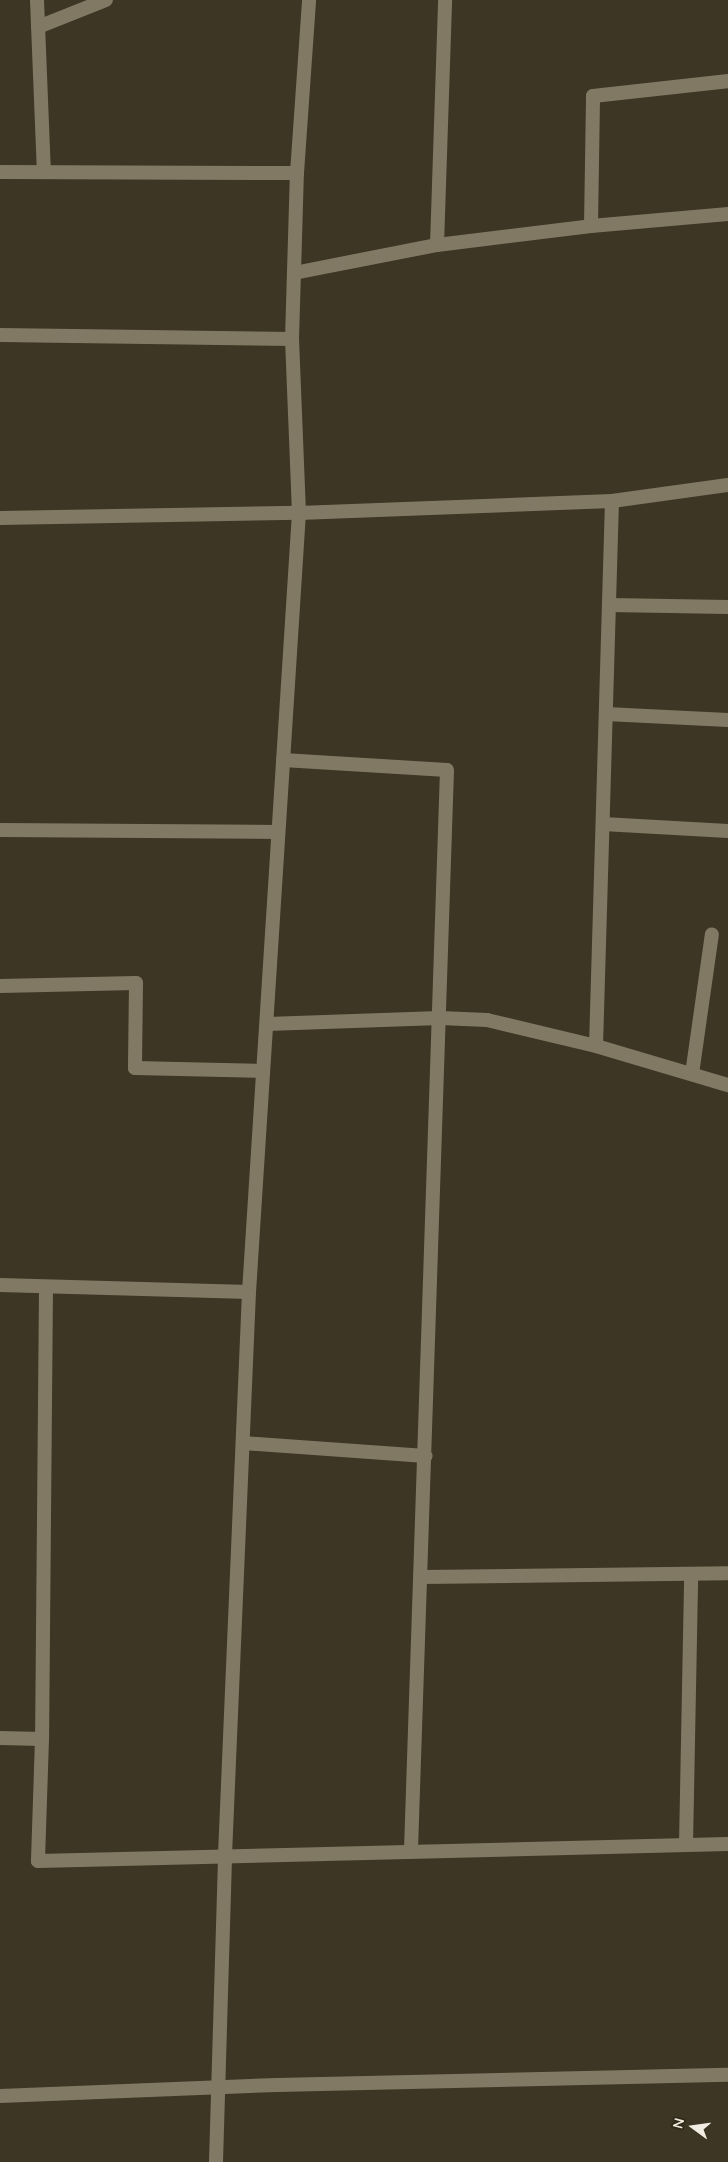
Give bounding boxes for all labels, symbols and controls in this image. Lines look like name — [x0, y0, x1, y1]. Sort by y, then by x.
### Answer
north arrow — [668, 2102, 718, 2152]
text: N — [668, 2116, 688, 2131]

